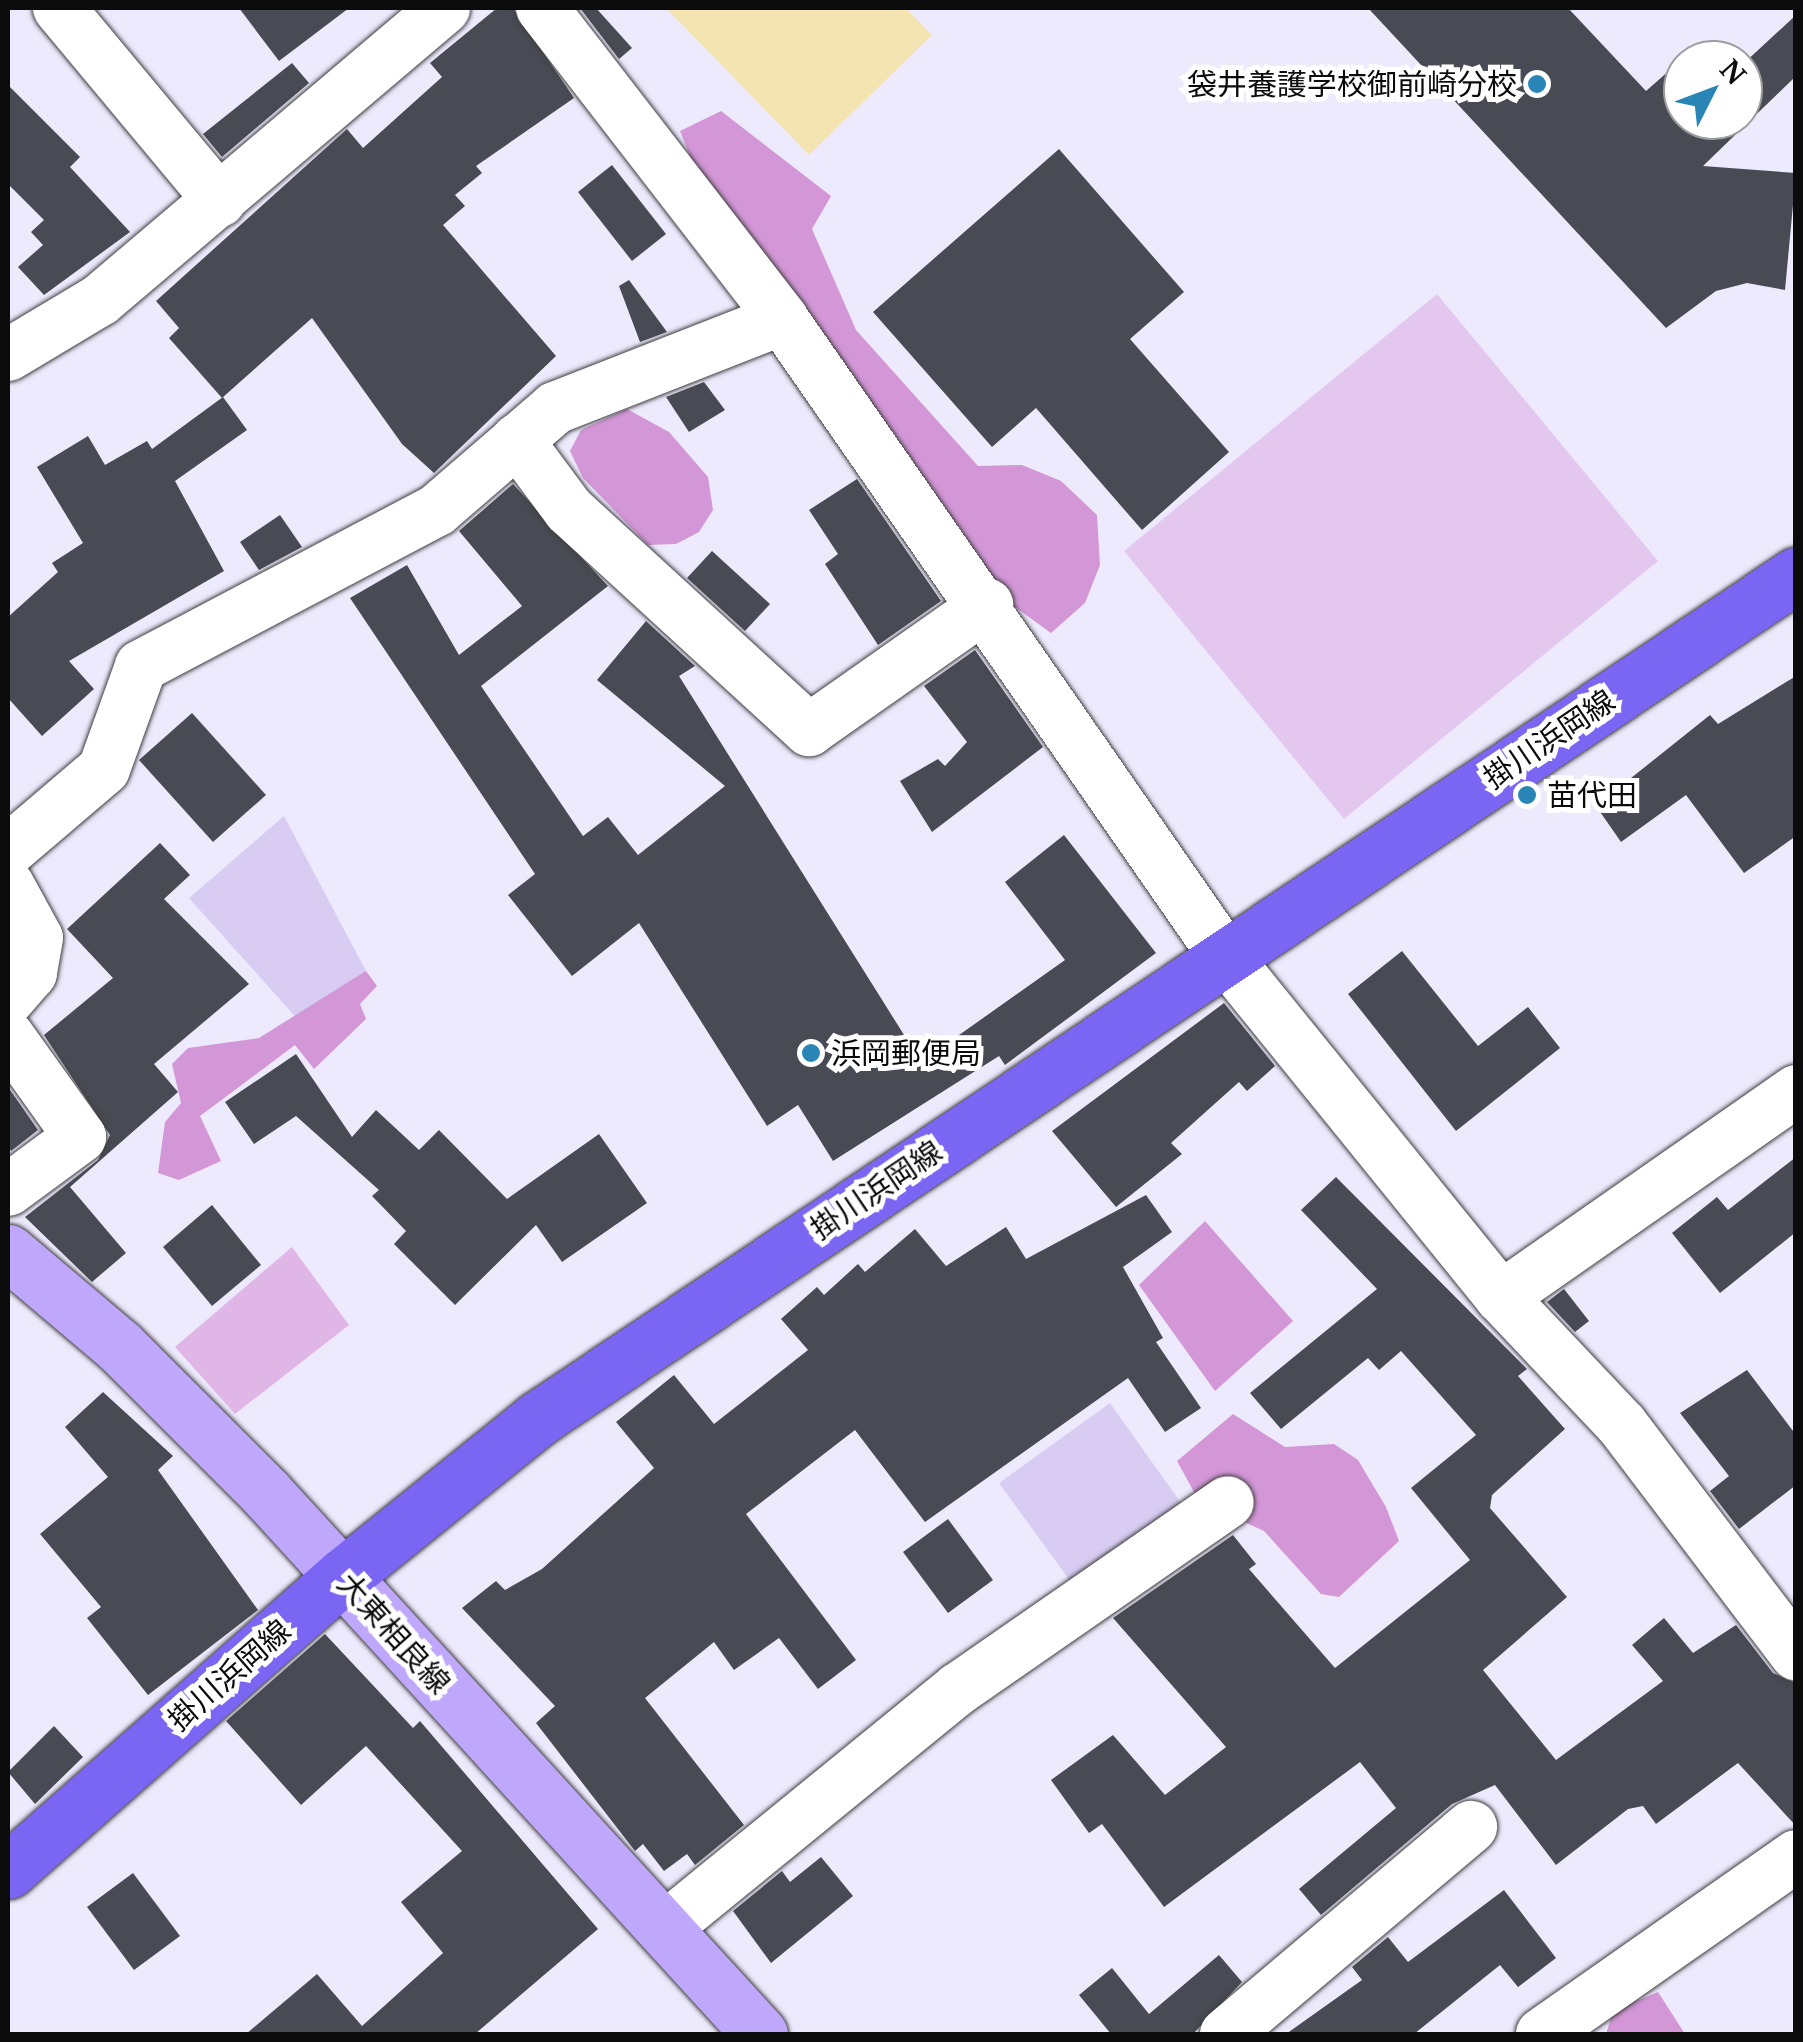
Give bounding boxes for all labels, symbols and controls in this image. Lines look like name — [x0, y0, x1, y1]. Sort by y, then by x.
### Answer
north arrow — [1663, 40, 1763, 140]
text: N — [1712, 50, 1755, 92]
place label: 袋井養護学校御前崎分校 — [1187, 66, 1517, 102]
marker: 袋井養護学校御前崎分校 — [1526, 73, 1548, 95]
street label: 掛川浜岡線 — [1477, 682, 1621, 796]
place label: 苗代田 — [1547, 777, 1637, 813]
marker: 苗代田 — [1516, 784, 1538, 806]
place label: 浜岡郵便局 — [831, 1035, 981, 1071]
marker: 浜岡郵便局 — [800, 1042, 822, 1064]
street label: 掛川浜岡線 — [804, 1133, 948, 1247]
street label: 大東相良線 — [330, 1565, 458, 1701]
street label: 掛川浜岡線 — [161, 1612, 297, 1738]

